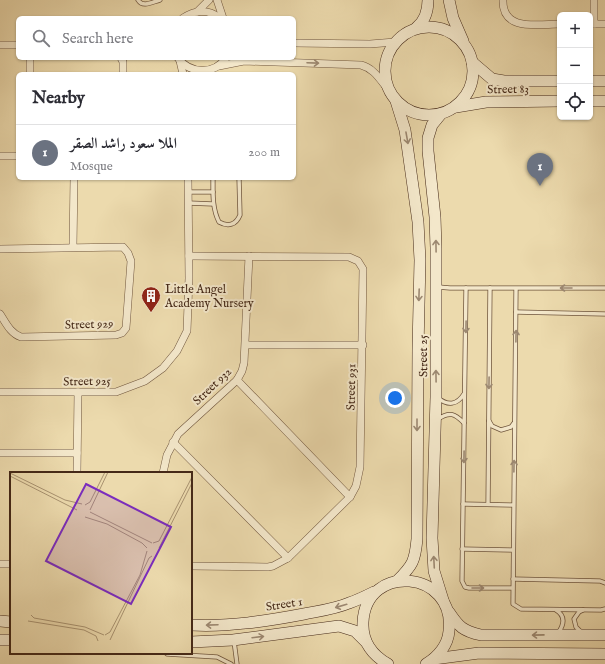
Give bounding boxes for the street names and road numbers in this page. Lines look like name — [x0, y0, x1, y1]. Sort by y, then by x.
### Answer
street label: Street 83 — [487, 82, 529, 97]
street label: Street 929 — [64, 316, 114, 333]
street label: Street 25 — [416, 334, 431, 377]
street label: Street 932 — [190, 364, 235, 408]
street label: Street 931 — [344, 364, 359, 410]
street label: Street 925 — [63, 374, 112, 389]
street label: Street 1 — [265, 594, 303, 615]

